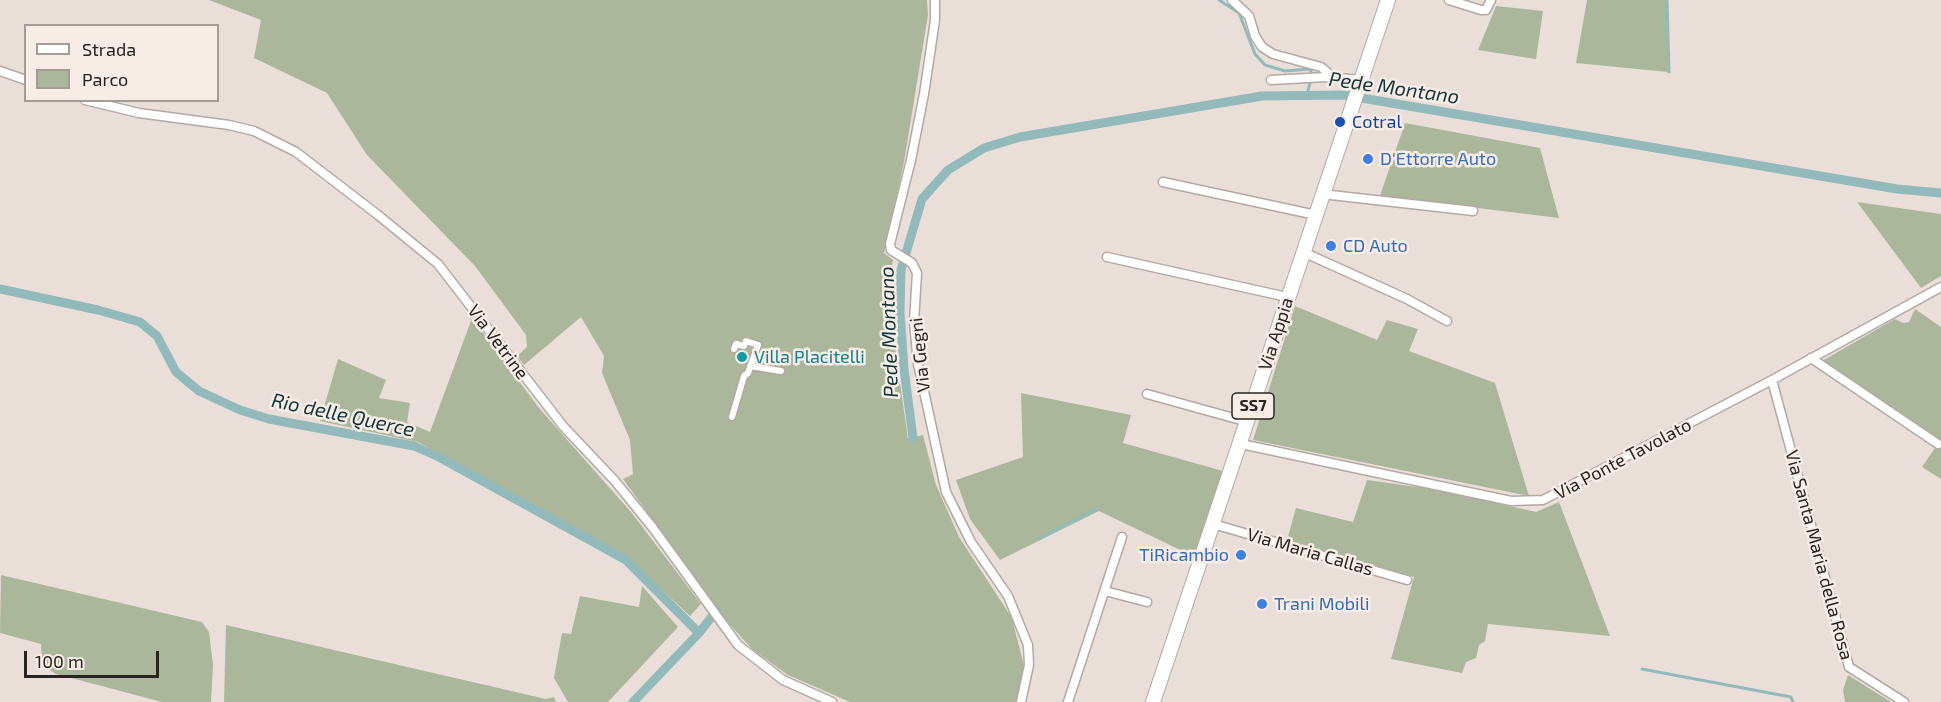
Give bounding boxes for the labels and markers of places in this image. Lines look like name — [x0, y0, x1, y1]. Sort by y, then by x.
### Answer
place label: Cotral — [1352, 111, 1402, 133]
marker: Cotral — [1333, 115, 1347, 129]
place label: D'Ettorre Auto — [1380, 148, 1496, 170]
marker: D'Ettorre Auto — [1361, 152, 1375, 166]
place label: CD Auto — [1343, 235, 1408, 257]
marker: CD Auto — [1324, 239, 1338, 253]
place label: Villa Placitelli — [754, 346, 865, 368]
marker: Villa Placitelli — [735, 350, 749, 364]
place label: TiRicambio — [1139, 544, 1229, 566]
marker: TiRicambio — [1234, 548, 1248, 562]
place label: Trani Mobili — [1274, 593, 1369, 615]
marker: Trani Mobili — [1255, 597, 1269, 611]

